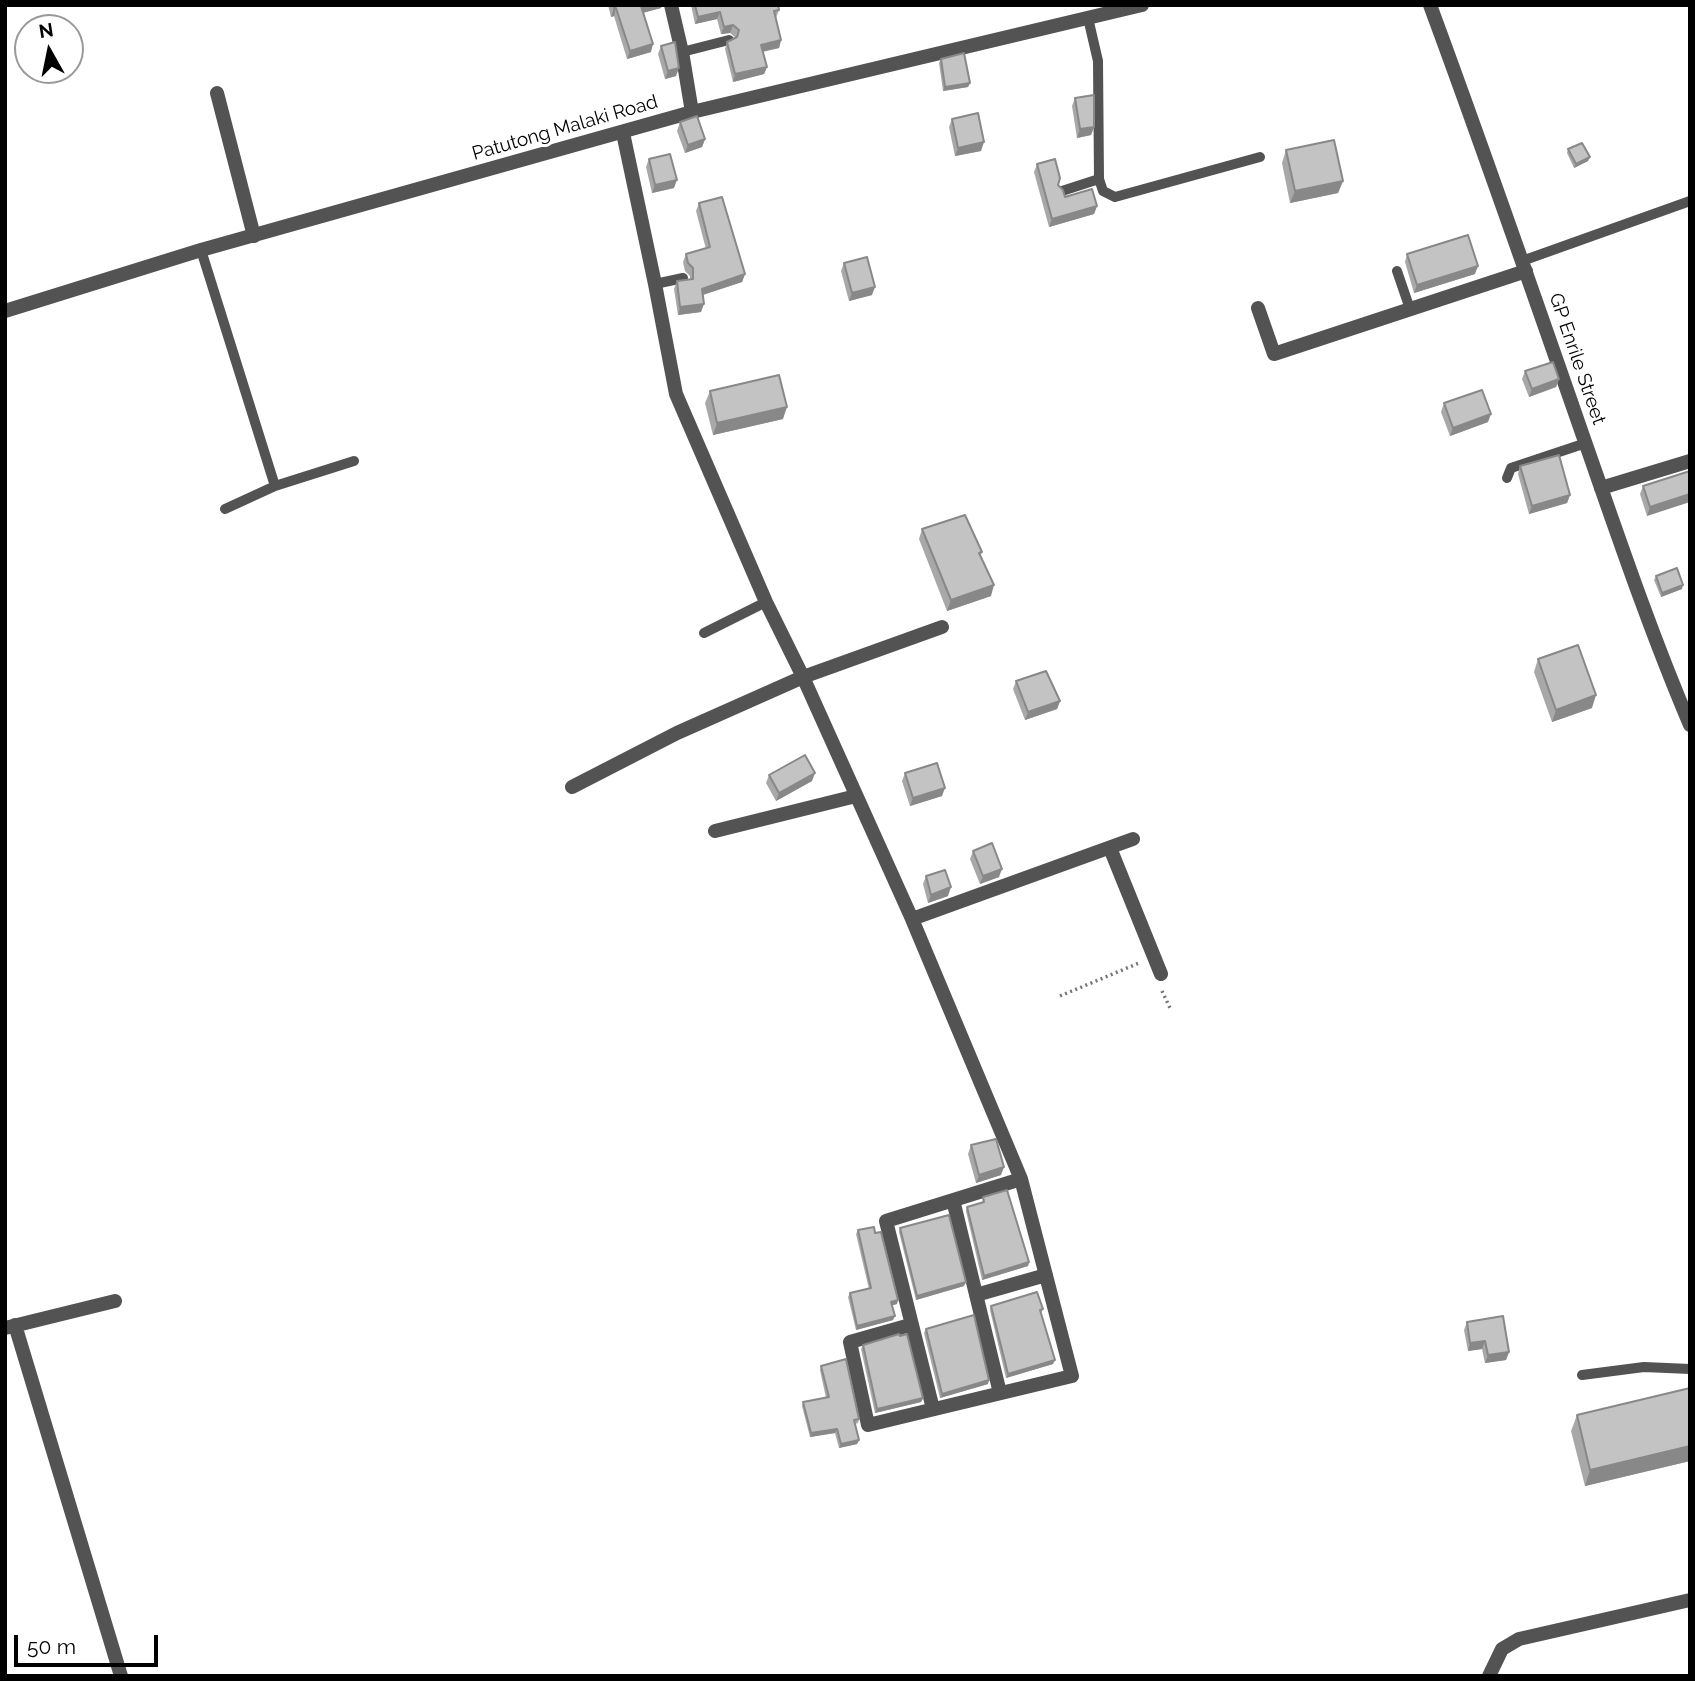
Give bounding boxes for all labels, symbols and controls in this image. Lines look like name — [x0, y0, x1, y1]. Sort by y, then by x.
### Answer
north arrow — [14, 14, 84, 84]
text: N — [37, 18, 55, 42]
street label: Patutong Malaki Road — [470, 91, 660, 165]
street label: GP Enrile Street — [1544, 290, 1610, 428]
scale bar — [18, 1622, 161, 1666]
text: 50 m — [27, 1634, 76, 1659]

